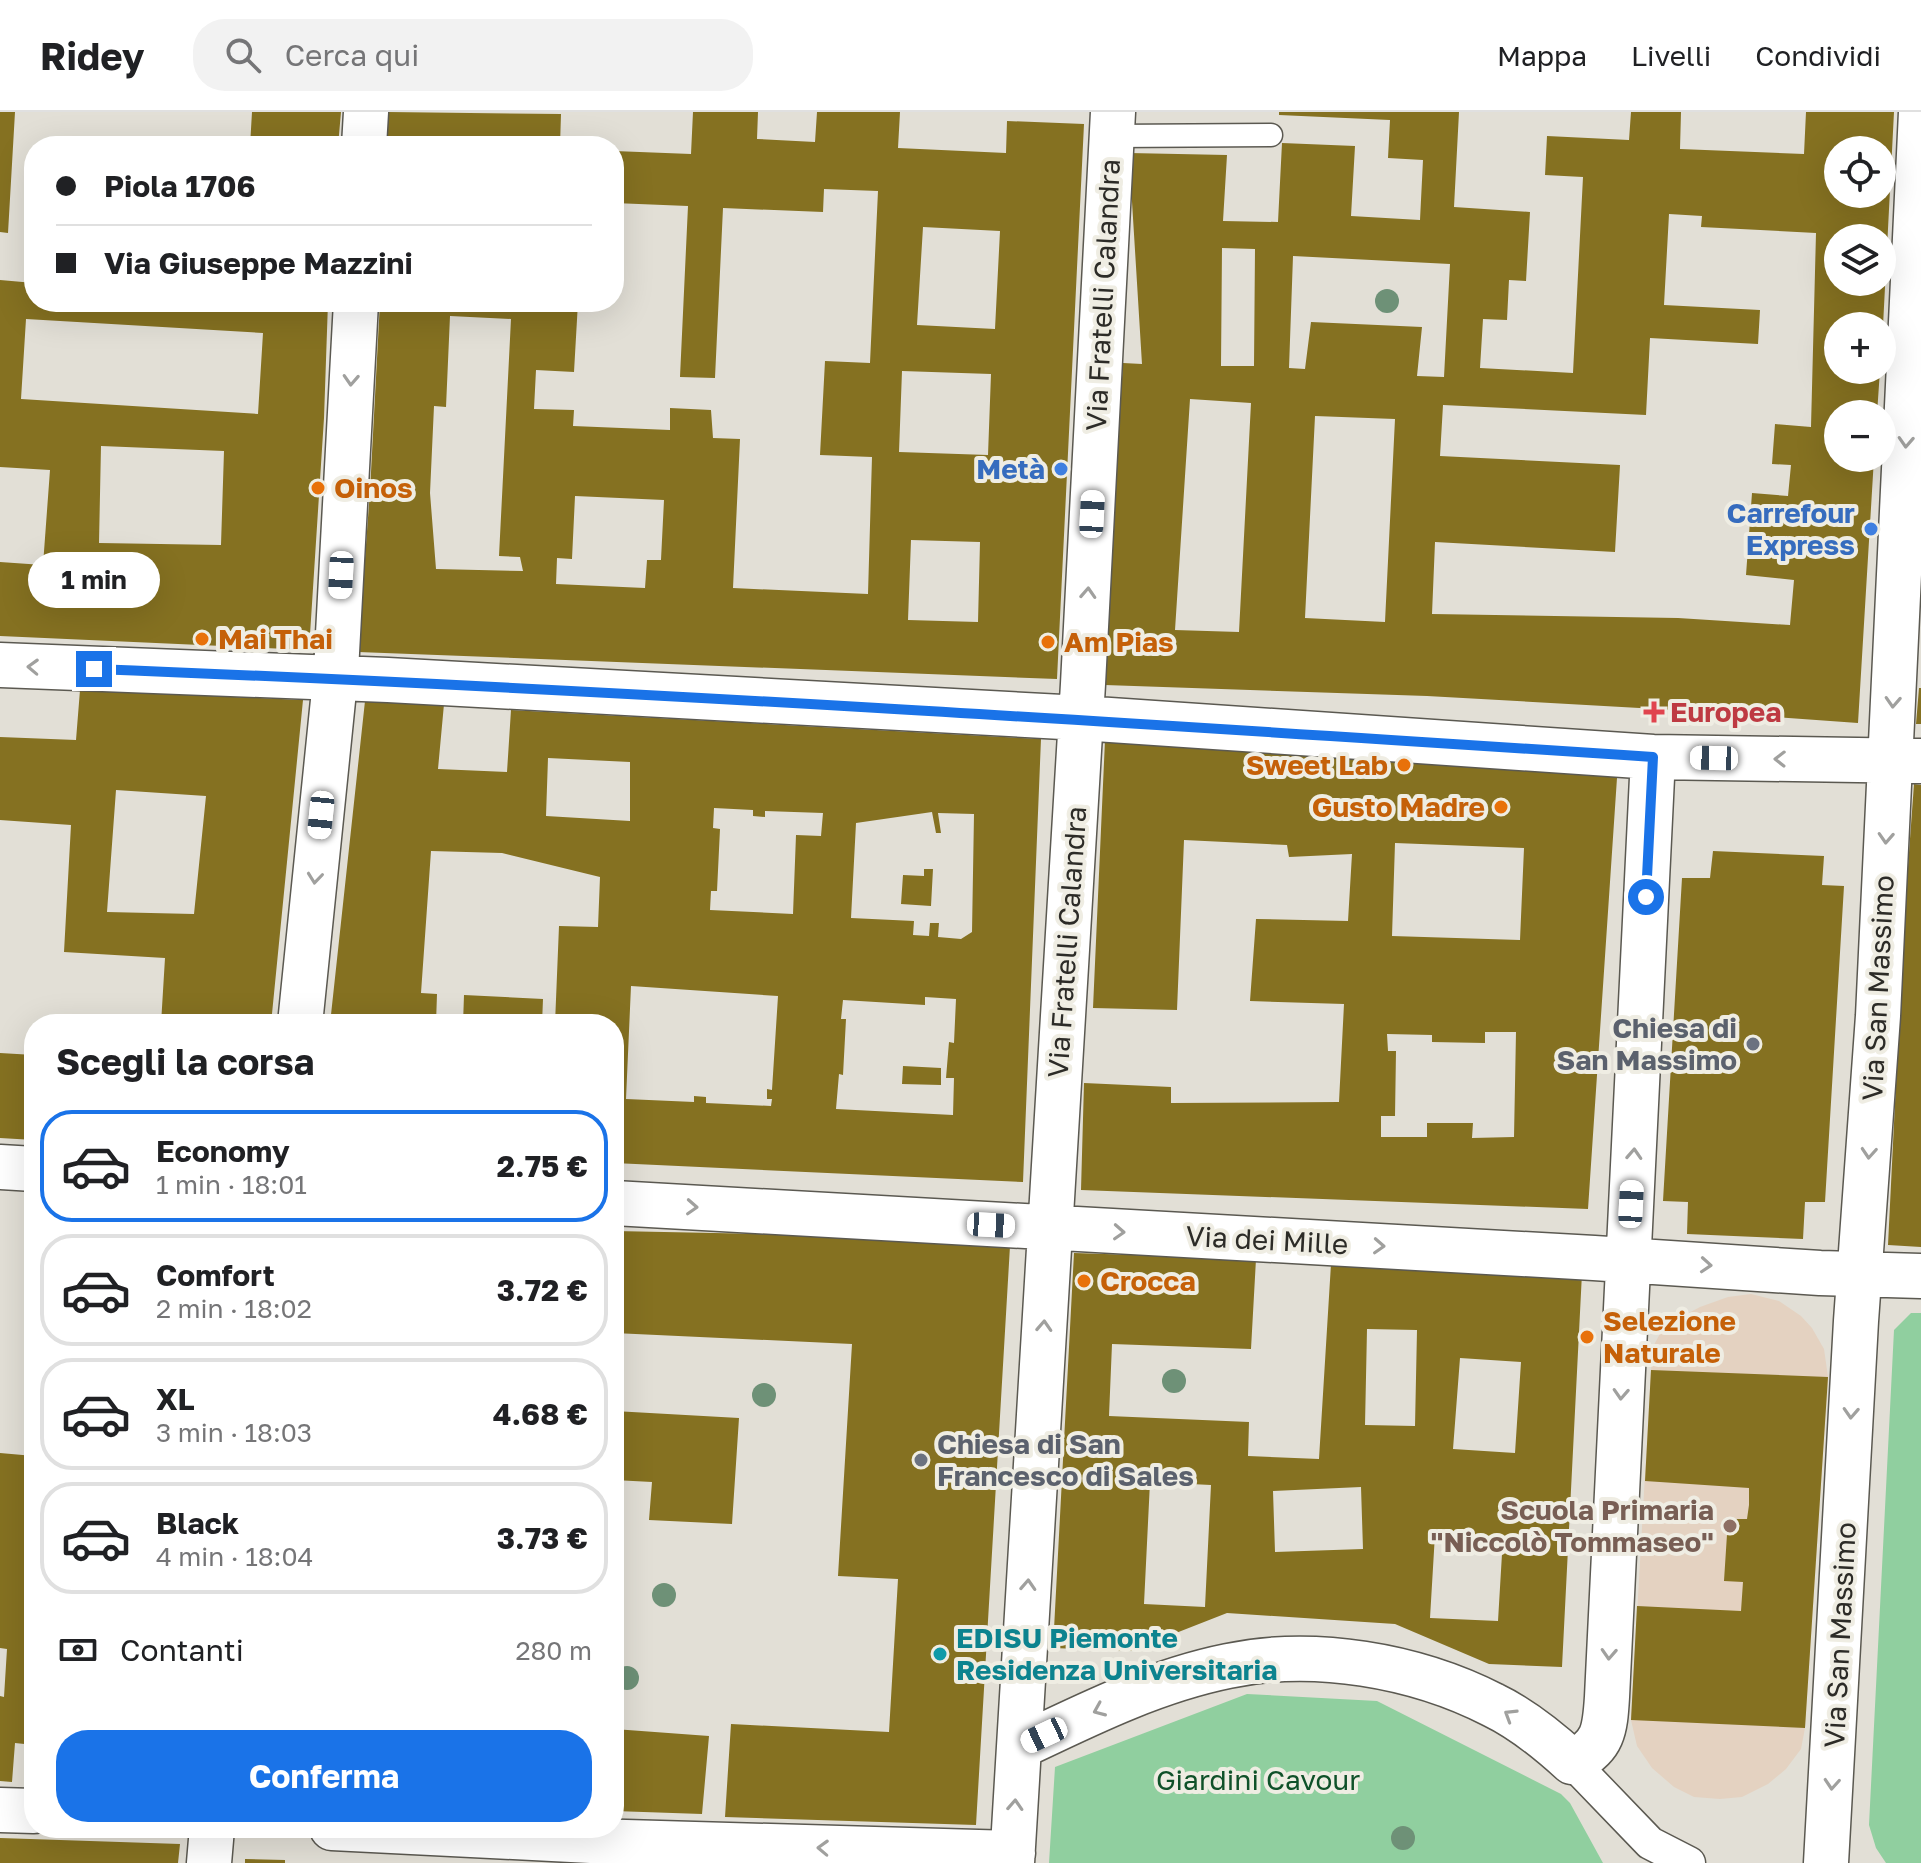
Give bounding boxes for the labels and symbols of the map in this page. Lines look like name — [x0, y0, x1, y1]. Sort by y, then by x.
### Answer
street label: Via Fratelli Calandra — [1079, 158, 1126, 432]
one-way arrow — [343, 374, 360, 387]
one-way arrow — [1897, 436, 1914, 449]
place label: Metà — [976, 452, 1045, 485]
marker: Metà — [1052, 460, 1070, 478]
place label: Oinos — [334, 471, 413, 504]
marker: Oinos — [309, 479, 327, 497]
car — [1079, 489, 1105, 539]
place label: Carrefour Express — [1727, 496, 1855, 561]
marker: Carrefour Express — [1862, 520, 1880, 538]
car — [328, 550, 354, 600]
callout: 1 min — [28, 553, 160, 609]
one-way arrow — [1079, 586, 1096, 599]
place label: Mai Thai — [218, 622, 333, 655]
place label: Am Pias — [1064, 625, 1174, 658]
marker: Mai Thai — [193, 630, 211, 648]
marker: Am Pias — [1039, 633, 1057, 651]
route end — [76, 651, 112, 687]
one-way arrow — [26, 658, 39, 675]
place label: Europea — [1670, 695, 1781, 728]
one-way arrow — [1885, 696, 1902, 709]
marker: Europea — [1645, 703, 1663, 721]
car — [1690, 746, 1738, 770]
place label: Sweet Lab — [1246, 748, 1388, 781]
one-way arrow — [1773, 751, 1786, 768]
marker: Sweet Lab — [1395, 756, 1413, 774]
car — [307, 790, 335, 840]
place label: Gusto Madre — [1312, 790, 1485, 823]
marker: Gusto Madre — [1492, 798, 1510, 816]
street label: Via Fratelli Calandra — [1041, 805, 1092, 1079]
one-way arrow — [1878, 832, 1895, 845]
one-way arrow — [306, 872, 323, 885]
street label: Via San Massimo — [1855, 874, 1900, 1102]
route start — [1628, 879, 1664, 915]
place label: Chiesa di San Massimo — [1557, 1011, 1737, 1076]
marker: Chiesa di San Massimo — [1744, 1035, 1762, 1053]
one-way arrow — [1625, 1147, 1642, 1160]
one-way arrow — [1861, 1147, 1878, 1160]
car — [1618, 1179, 1644, 1229]
one-way arrow — [686, 1199, 699, 1216]
car — [966, 1212, 1016, 1238]
street label: Via dei Mille — [1185, 1219, 1349, 1260]
one-way arrow — [1113, 1224, 1126, 1241]
one-way arrow — [1373, 1238, 1386, 1255]
one-way arrow — [1700, 1256, 1713, 1273]
place label: Crocca — [1100, 1264, 1196, 1297]
marker: Crocca — [1075, 1272, 1093, 1290]
place label: Selezione Naturale — [1603, 1304, 1736, 1369]
one-way arrow — [1035, 1319, 1052, 1332]
marker: Selezione Naturale — [1578, 1328, 1596, 1346]
one-way arrow — [1612, 1388, 1629, 1401]
one-way arrow — [1843, 1407, 1860, 1420]
place label: Chiesa di San Francesco di Sales — [937, 1427, 1194, 1492]
marker: Chiesa di San Francesco di Sales — [912, 1451, 930, 1469]
place label: Scuola Primaria "Niccolò Tommaseo" — [1431, 1493, 1714, 1558]
marker: Scuola Primaria "Niccolò Tommaseo" — [1721, 1517, 1739, 1535]
street label: Via San Massimo — [1817, 1521, 1862, 1749]
one-way arrow — [1019, 1578, 1036, 1591]
place label: EDISU Piemonte Residenza Universitaria — [956, 1621, 1277, 1686]
marker: EDISU Piemonte Residenza Universitaria — [931, 1645, 949, 1663]
one-way arrow — [1601, 1648, 1618, 1661]
one-way arrow — [1093, 1700, 1107, 1716]
one-way arrow — [1504, 1709, 1519, 1724]
car — [1017, 1714, 1071, 1756]
park label: Giardini Cavour — [1156, 1763, 1360, 1796]
one-way arrow — [1824, 1778, 1841, 1791]
one-way arrow — [1007, 1798, 1024, 1811]
one-way arrow — [816, 1839, 829, 1856]

